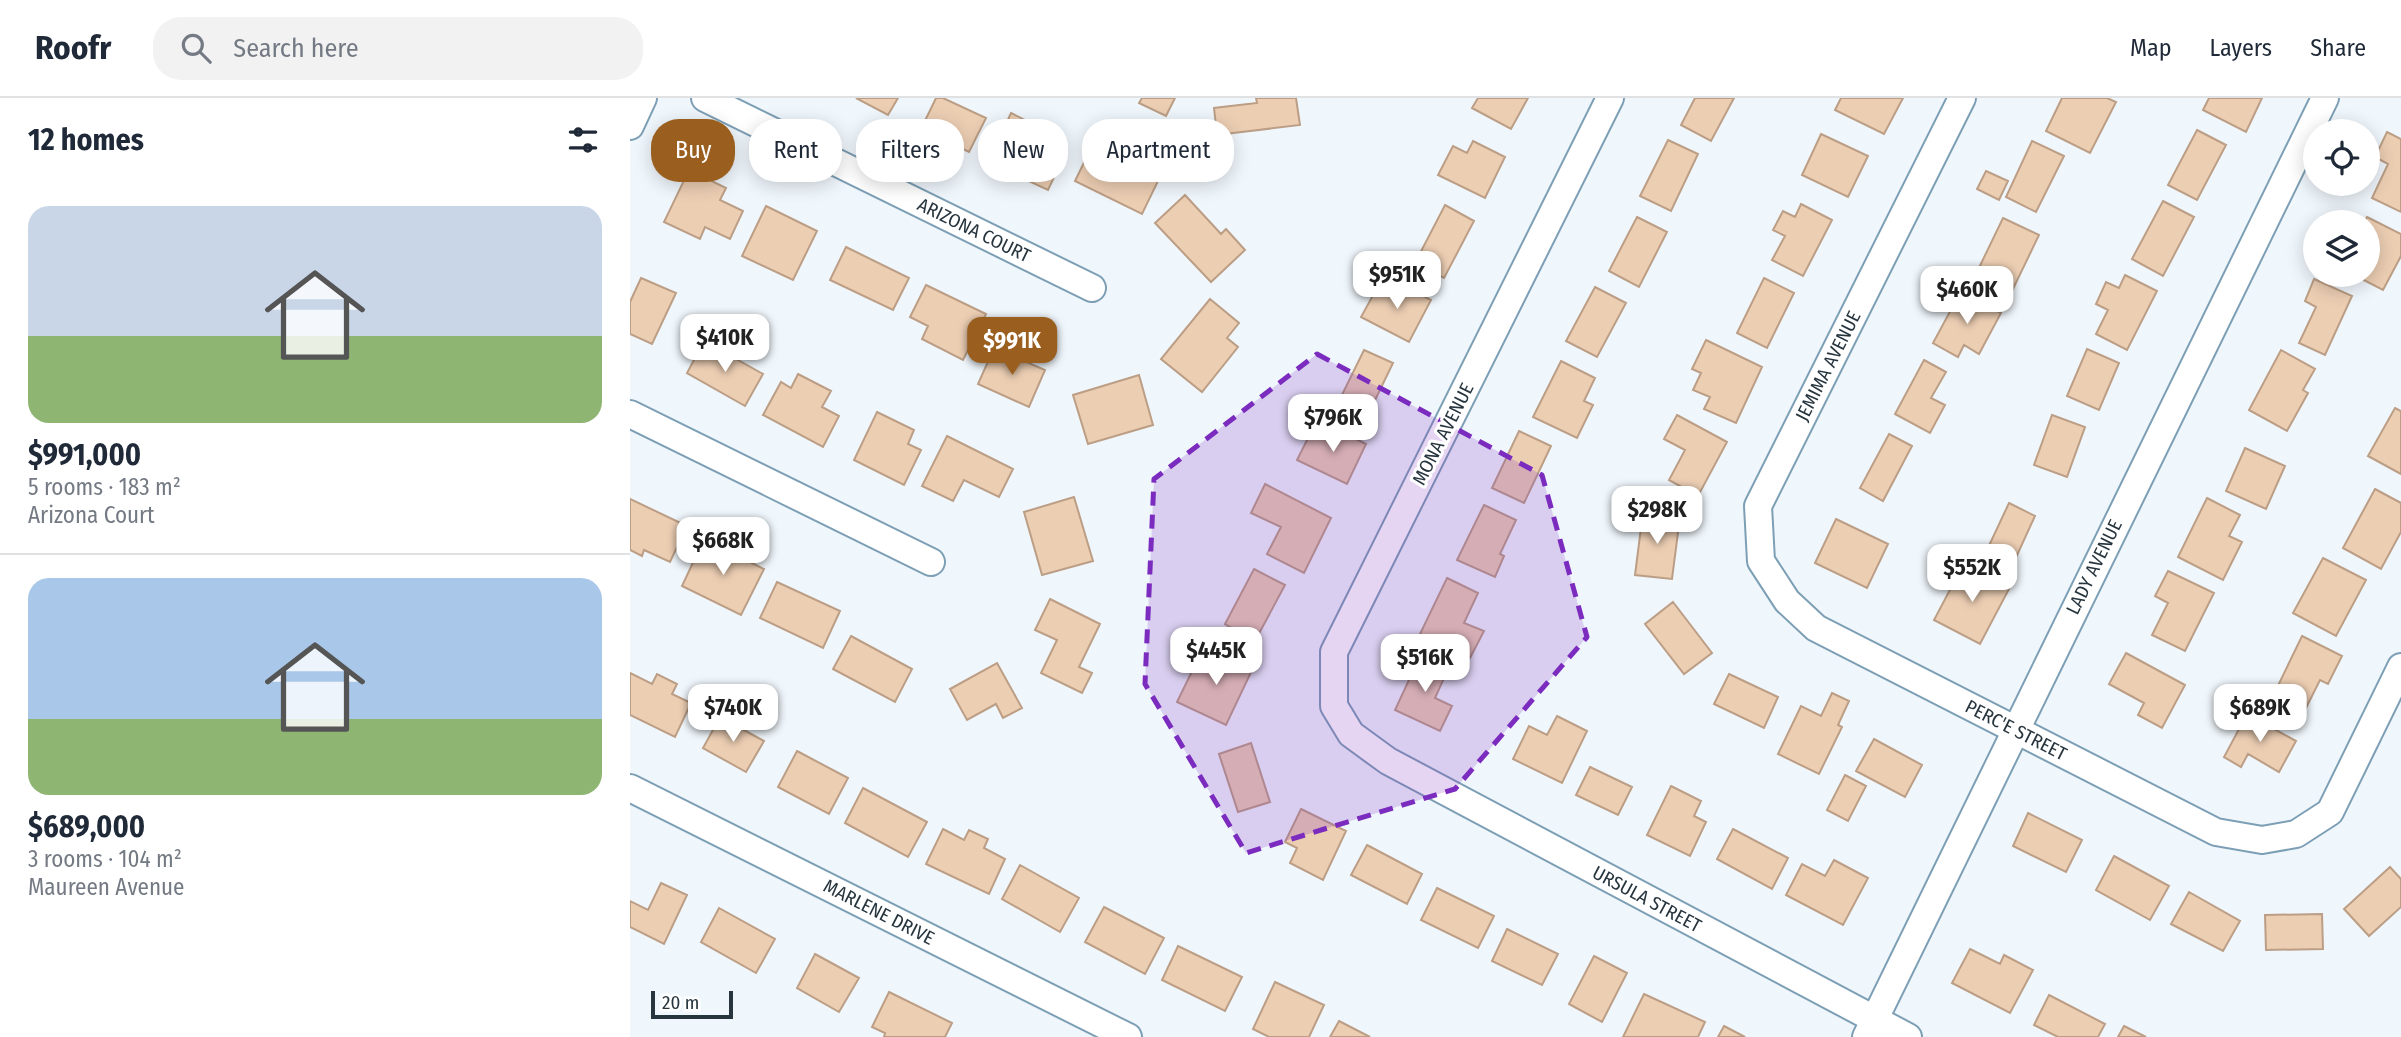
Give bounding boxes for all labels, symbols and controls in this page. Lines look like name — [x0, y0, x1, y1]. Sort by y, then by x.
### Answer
search box — [153, 17, 643, 80]
text: Roofr — [35, 28, 111, 68]
icon: search — [177, 29, 215, 67]
text: Search here — [233, 33, 359, 64]
text: Map — [2130, 34, 2172, 62]
text: Layers — [2210, 34, 2272, 62]
text: Share — [2310, 34, 2366, 62]
chip: Buy — [651, 119, 735, 182]
chip: Rent — [749, 119, 842, 182]
chip: Filters — [856, 119, 964, 182]
chip: New — [978, 119, 1068, 182]
chip: Apartment — [1082, 119, 1234, 182]
map controls — [2303, 119, 2380, 287]
button: locate — [2303, 119, 2380, 196]
icon: filters — [564, 121, 602, 159]
text: 12 homes — [28, 122, 144, 158]
street label: ARIZONA COURT — [914, 193, 1034, 267]
button: layers — [2303, 210, 2380, 287]
icon: home — [252, 252, 378, 378]
pin: $951K — [1348, 252, 1446, 311]
text: $951K — [1369, 260, 1425, 288]
pin: $460K — [1918, 266, 2016, 326]
text: $460K — [1936, 275, 1998, 303]
street label: JEMIMA AVENUE — [1790, 307, 1866, 425]
pin: $410K — [676, 314, 774, 374]
pin: $991K — [963, 317, 1061, 377]
text: $410K — [696, 323, 754, 351]
text: $991K — [983, 326, 1041, 354]
street label: MONA AVENUE — [1408, 379, 1479, 489]
pin: $796K — [1284, 394, 1382, 454]
text: $796K — [1304, 403, 1362, 431]
text: $991,000 — [28, 437, 141, 473]
text: 5 rooms · 183 m² — [28, 473, 181, 501]
pin: $298K — [1608, 486, 1706, 546]
text: $298K — [1627, 495, 1687, 523]
text: Arizona Court — [28, 501, 155, 529]
street label: LADY AVENUE — [2061, 516, 2127, 618]
pin: $668K — [674, 518, 772, 577]
text: $668K — [692, 526, 754, 554]
pin: $552K — [1923, 545, 2021, 604]
text: $552K — [1943, 553, 2001, 581]
icon: home — [252, 624, 378, 750]
pin: $445K — [1167, 628, 1265, 687]
pin: $516K — [1376, 634, 1474, 694]
text: $445K — [1186, 636, 1246, 664]
text: $516K — [1397, 643, 1453, 671]
pin: $740K — [684, 684, 782, 744]
pin: $689K — [2211, 684, 2309, 744]
text: $740K — [704, 693, 762, 721]
text: $689K — [2230, 693, 2290, 721]
street label: PERC'E STREET — [1961, 695, 2071, 765]
text: $689,000 — [28, 809, 145, 845]
text: 3 rooms · 104 m² — [28, 845, 182, 873]
street label: URSULA STREET — [1589, 861, 1705, 937]
text: Maureen Avenue — [28, 873, 184, 901]
street label: MARLENE DRIVE — [820, 874, 938, 950]
scale bar — [651, 988, 733, 1020]
text: 20 m — [662, 991, 699, 1014]

